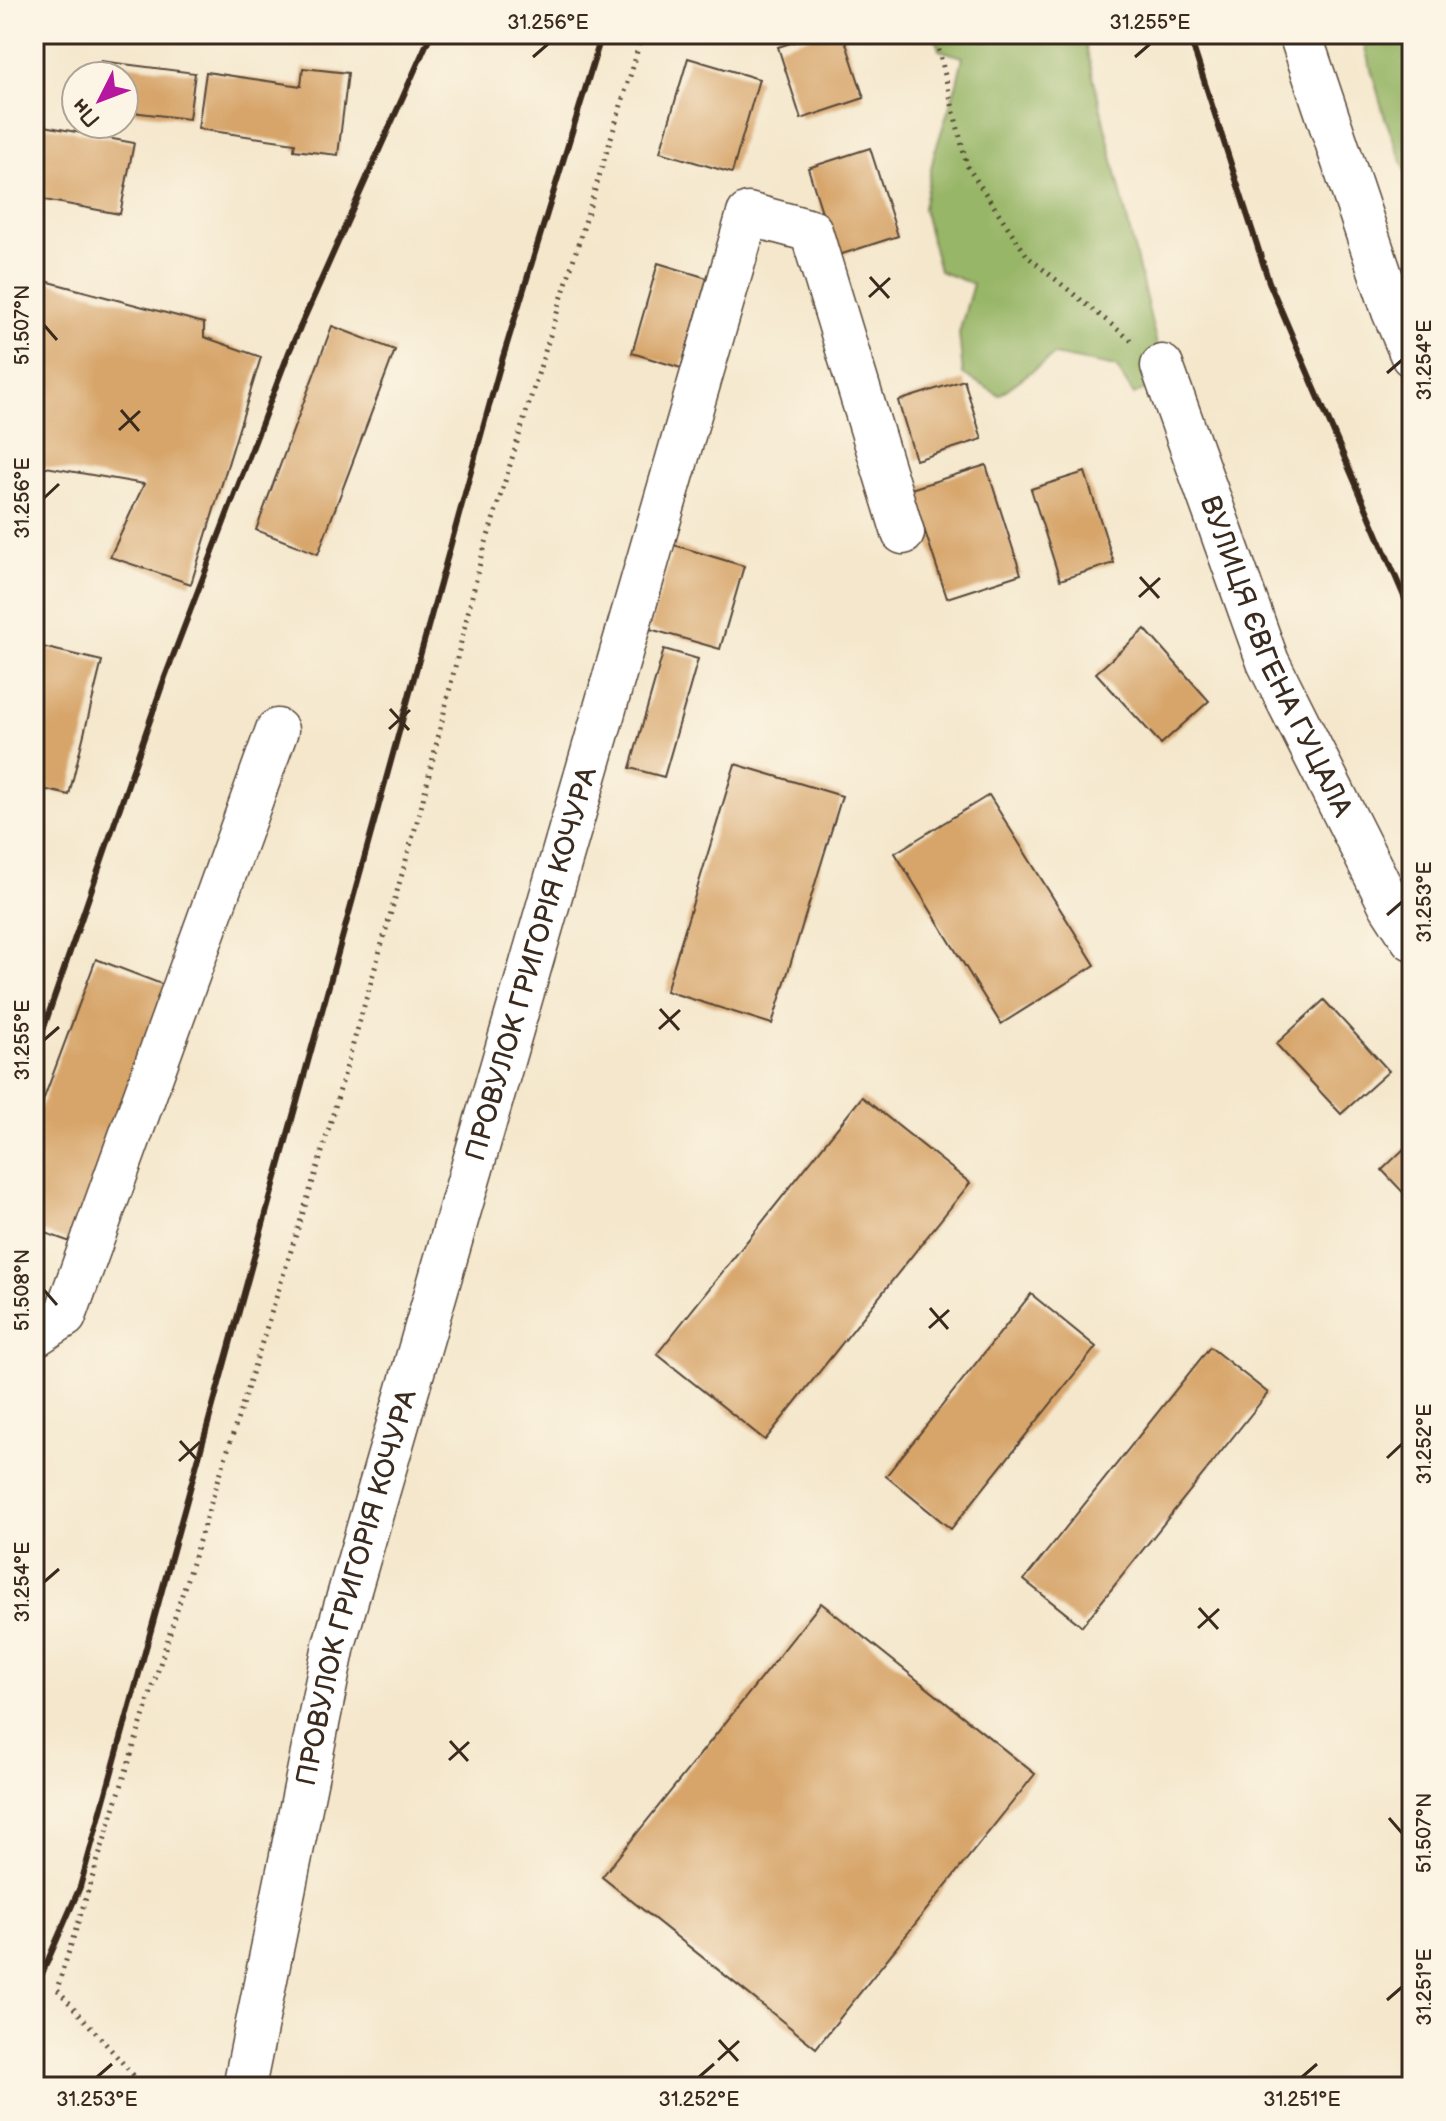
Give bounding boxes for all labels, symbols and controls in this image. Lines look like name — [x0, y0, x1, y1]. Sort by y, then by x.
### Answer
text: 31.256°E — [507, 11, 589, 35]
text: 31.255°E — [1110, 11, 1190, 35]
north arrow — [60, 60, 140, 140]
text: Пн — [66, 92, 106, 132]
text: 51.507°N — [11, 285, 35, 365]
text: 31.254°E — [1413, 320, 1437, 401]
text: 31.256°E — [11, 457, 35, 539]
street label: ВУЛИЦЯ ЄВГЕНА ГУЦАЛА — [1193, 491, 1360, 823]
street label: ПРОВУЛОК ГРИГОРІЯ КОЧУРА — [458, 762, 604, 1165]
text: 31.253°E — [1413, 861, 1437, 943]
text: 31.255°E — [11, 1000, 35, 1080]
text: 51.508°N — [11, 1249, 35, 1331]
street label: ПРОВУЛОК ГРИГОРІЯ КОЧУРА — [289, 1385, 424, 1788]
text: 31.252°E — [1413, 1404, 1437, 1484]
text: 31.254°E — [11, 1542, 35, 1623]
text: 51.507°N — [1413, 1793, 1437, 1873]
text: 31.251°E — [1413, 1948, 1437, 2026]
text: 31.253°E — [56, 2088, 138, 2112]
text: 31.252°E — [659, 2088, 739, 2112]
text: 31.251°E — [1263, 2088, 1341, 2112]

